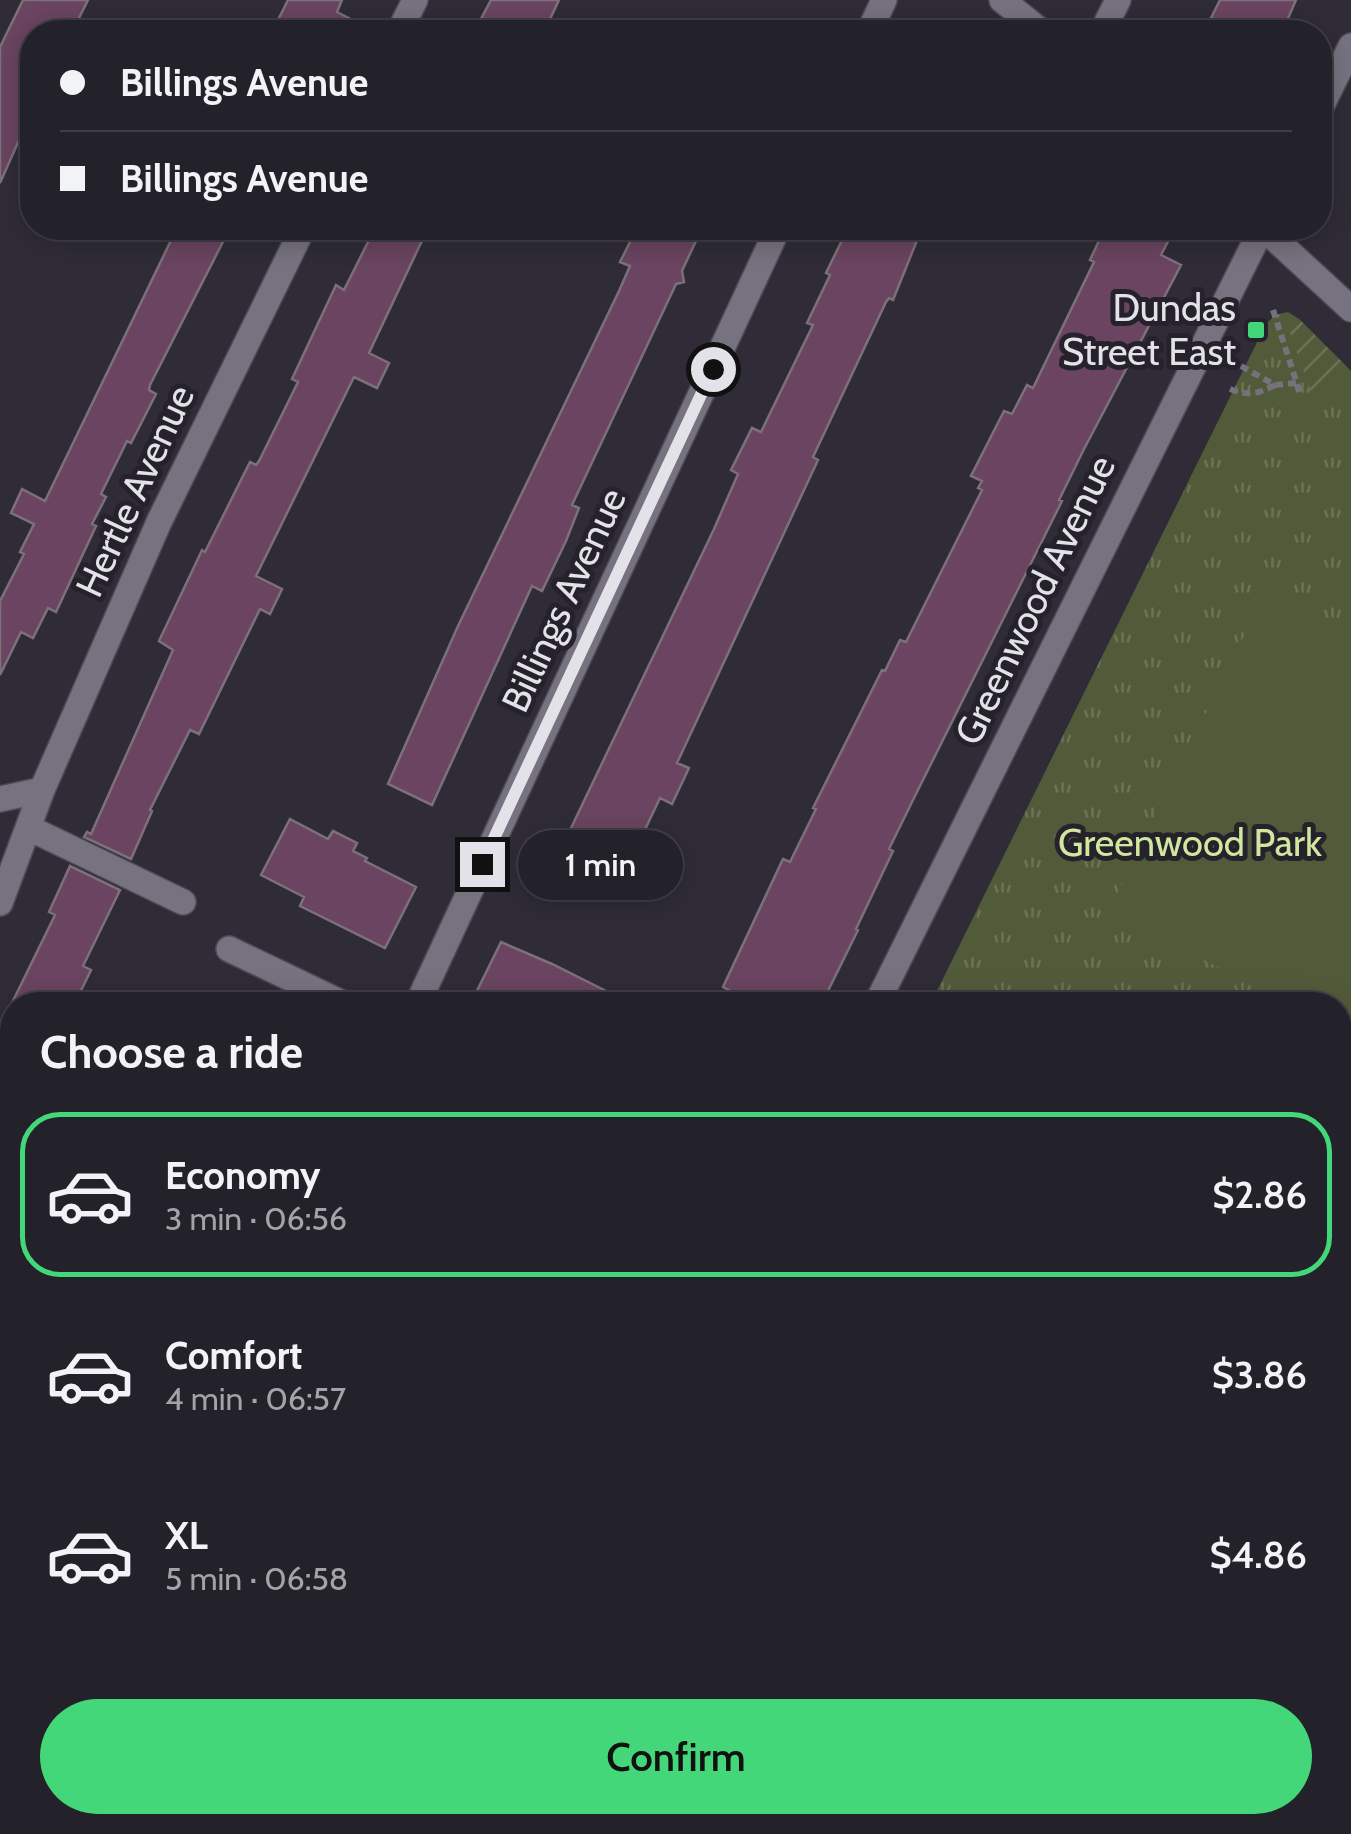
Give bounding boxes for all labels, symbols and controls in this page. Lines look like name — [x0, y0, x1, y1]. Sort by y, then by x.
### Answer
text: Billings Avenue — [120, 59, 368, 106]
text: Billings Avenue — [120, 155, 368, 202]
place label: Dundas Street East — [1062, 284, 1236, 375]
marker: Dundas Street East — [1245, 319, 1267, 341]
route start — [691, 347, 736, 392]
street label: Hertle Avenue — [65, 378, 204, 604]
street label: Greenwood Avenue — [944, 447, 1125, 752]
street label: Billings Avenue — [491, 480, 636, 719]
park label: Greenwood Park — [1058, 819, 1322, 866]
callout: 1 min — [517, 829, 682, 899]
route end — [460, 842, 505, 887]
text: 1 min — [565, 845, 636, 884]
text: Choose a ride — [40, 1025, 303, 1079]
icon: car — [45, 1150, 135, 1240]
text: Economy — [165, 1152, 320, 1199]
text: $2.86 — [1212, 1171, 1307, 1218]
text: 3 min · 06:56 — [165, 1199, 347, 1238]
icon: car — [45, 1330, 135, 1420]
text: Comfort — [165, 1332, 302, 1379]
text: $3.86 — [1212, 1351, 1307, 1398]
text: 4 min · 06:57 — [165, 1379, 346, 1418]
icon: car — [45, 1510, 135, 1600]
text: XL — [165, 1512, 208, 1559]
text: $4.86 — [1209, 1531, 1307, 1578]
text: 5 min · 06:58 — [165, 1559, 348, 1598]
button: Confirm — [40, 1699, 1312, 1814]

